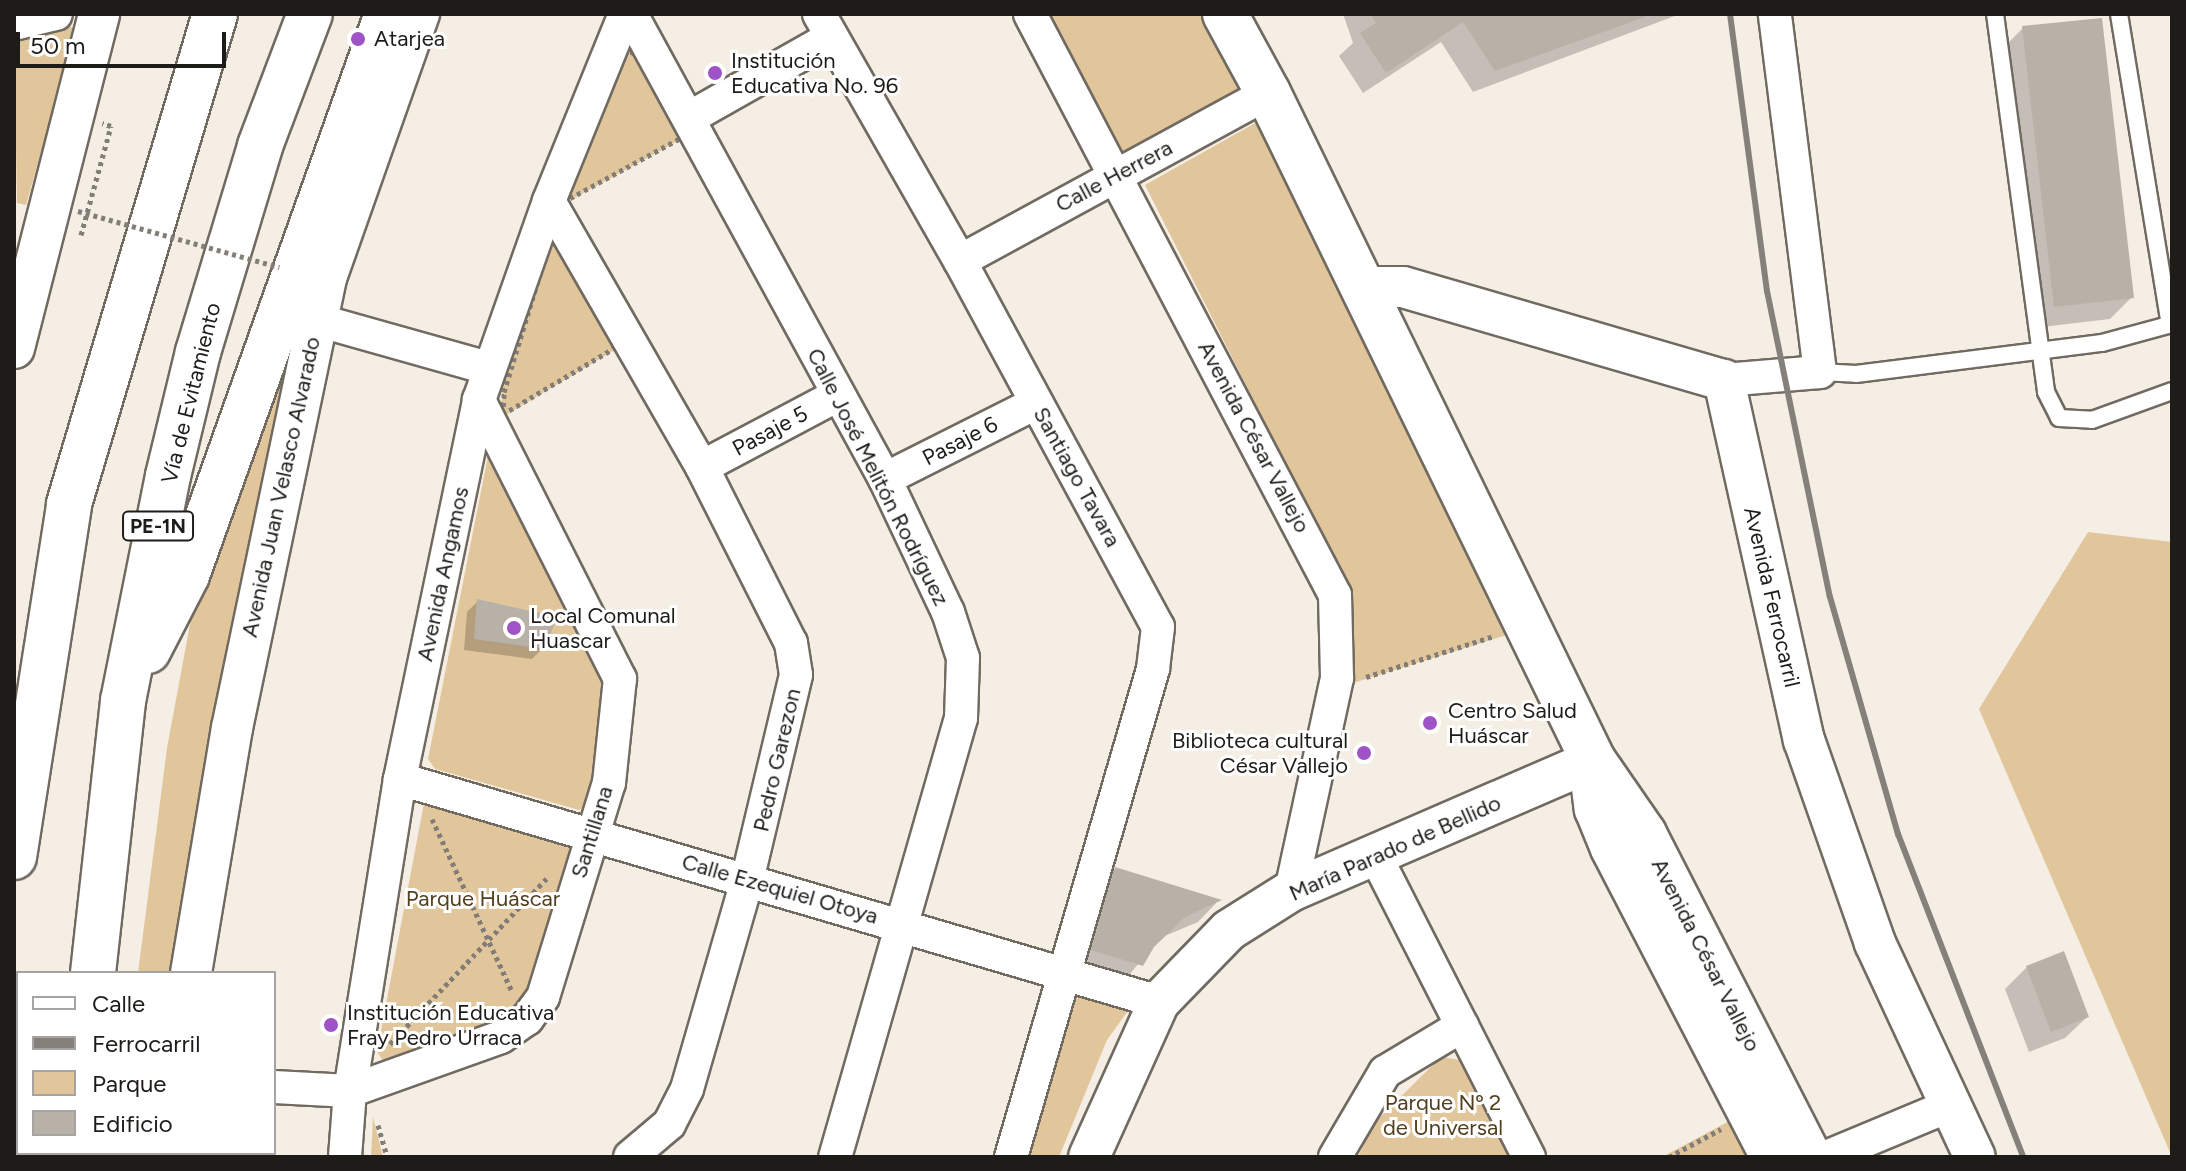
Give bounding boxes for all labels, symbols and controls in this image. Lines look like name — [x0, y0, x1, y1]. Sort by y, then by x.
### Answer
scale bar — [20, 16, 230, 66]
place label: Atarjea — [374, 26, 445, 52]
marker: Atarjea — [349, 30, 367, 48]
text: 50 m — [30, 31, 86, 60]
place label: Institución Educativa No. 96 — [731, 47, 898, 98]
marker: Institución Educativa No. 96 — [706, 64, 724, 82]
street label: Calle Herrera — [1051, 134, 1177, 218]
street label: Vía de Evitamiento — [156, 300, 226, 486]
street label: Avenida Juan Velasco Alvarado — [236, 334, 326, 640]
street label: Avenida César Vallejo — [1192, 337, 1316, 537]
street label: Calle José Melitón Rodríguez — [801, 344, 955, 610]
street label: Pasaje 5 — [728, 400, 812, 462]
street label: Santiago Tavara — [1028, 403, 1126, 551]
street label: Pasaje 6 — [918, 411, 1002, 471]
street label: Avenida Angamos — [412, 484, 474, 664]
street label: Avenida Ferrocarril — [1738, 504, 1806, 690]
road number: PE-1N — [122, 510, 194, 542]
place label: Local Comunal Huascar — [530, 602, 676, 654]
marker: Local Comunal Huascar — [505, 619, 523, 637]
street label: Pedro Garezon — [748, 686, 806, 834]
place label: Centro Salud Huáscar — [1448, 697, 1577, 748]
marker: Centro Salud Huáscar — [1419, 712, 1441, 734]
place label: Biblioteca cultural César Vallejo — [1172, 727, 1348, 778]
marker: Biblioteca cultural César Vallejo — [1355, 744, 1373, 762]
street label: Santillana — [566, 783, 618, 881]
street label: María Parado de Bellido — [1285, 789, 1505, 907]
street label: Calle Ezequiel Otoya — [679, 848, 881, 930]
street label: Avenida César Vallejo — [1646, 854, 1766, 1056]
park label: Parque Huáscar — [406, 886, 560, 912]
legend — [16, 971, 276, 1155]
text: Calle — [92, 989, 145, 1018]
place label: Institución Educativa Fray Pedro Urraca — [347, 999, 554, 1050]
marker: Institución Educativa Fray Pedro Urraca — [322, 1016, 340, 1034]
text: Ferrocarril — [92, 1029, 200, 1058]
text: Parque — [92, 1069, 166, 1098]
park label: Parque Nº 2 de Universal — [1383, 1089, 1503, 1140]
text: Edificio — [92, 1109, 173, 1138]

